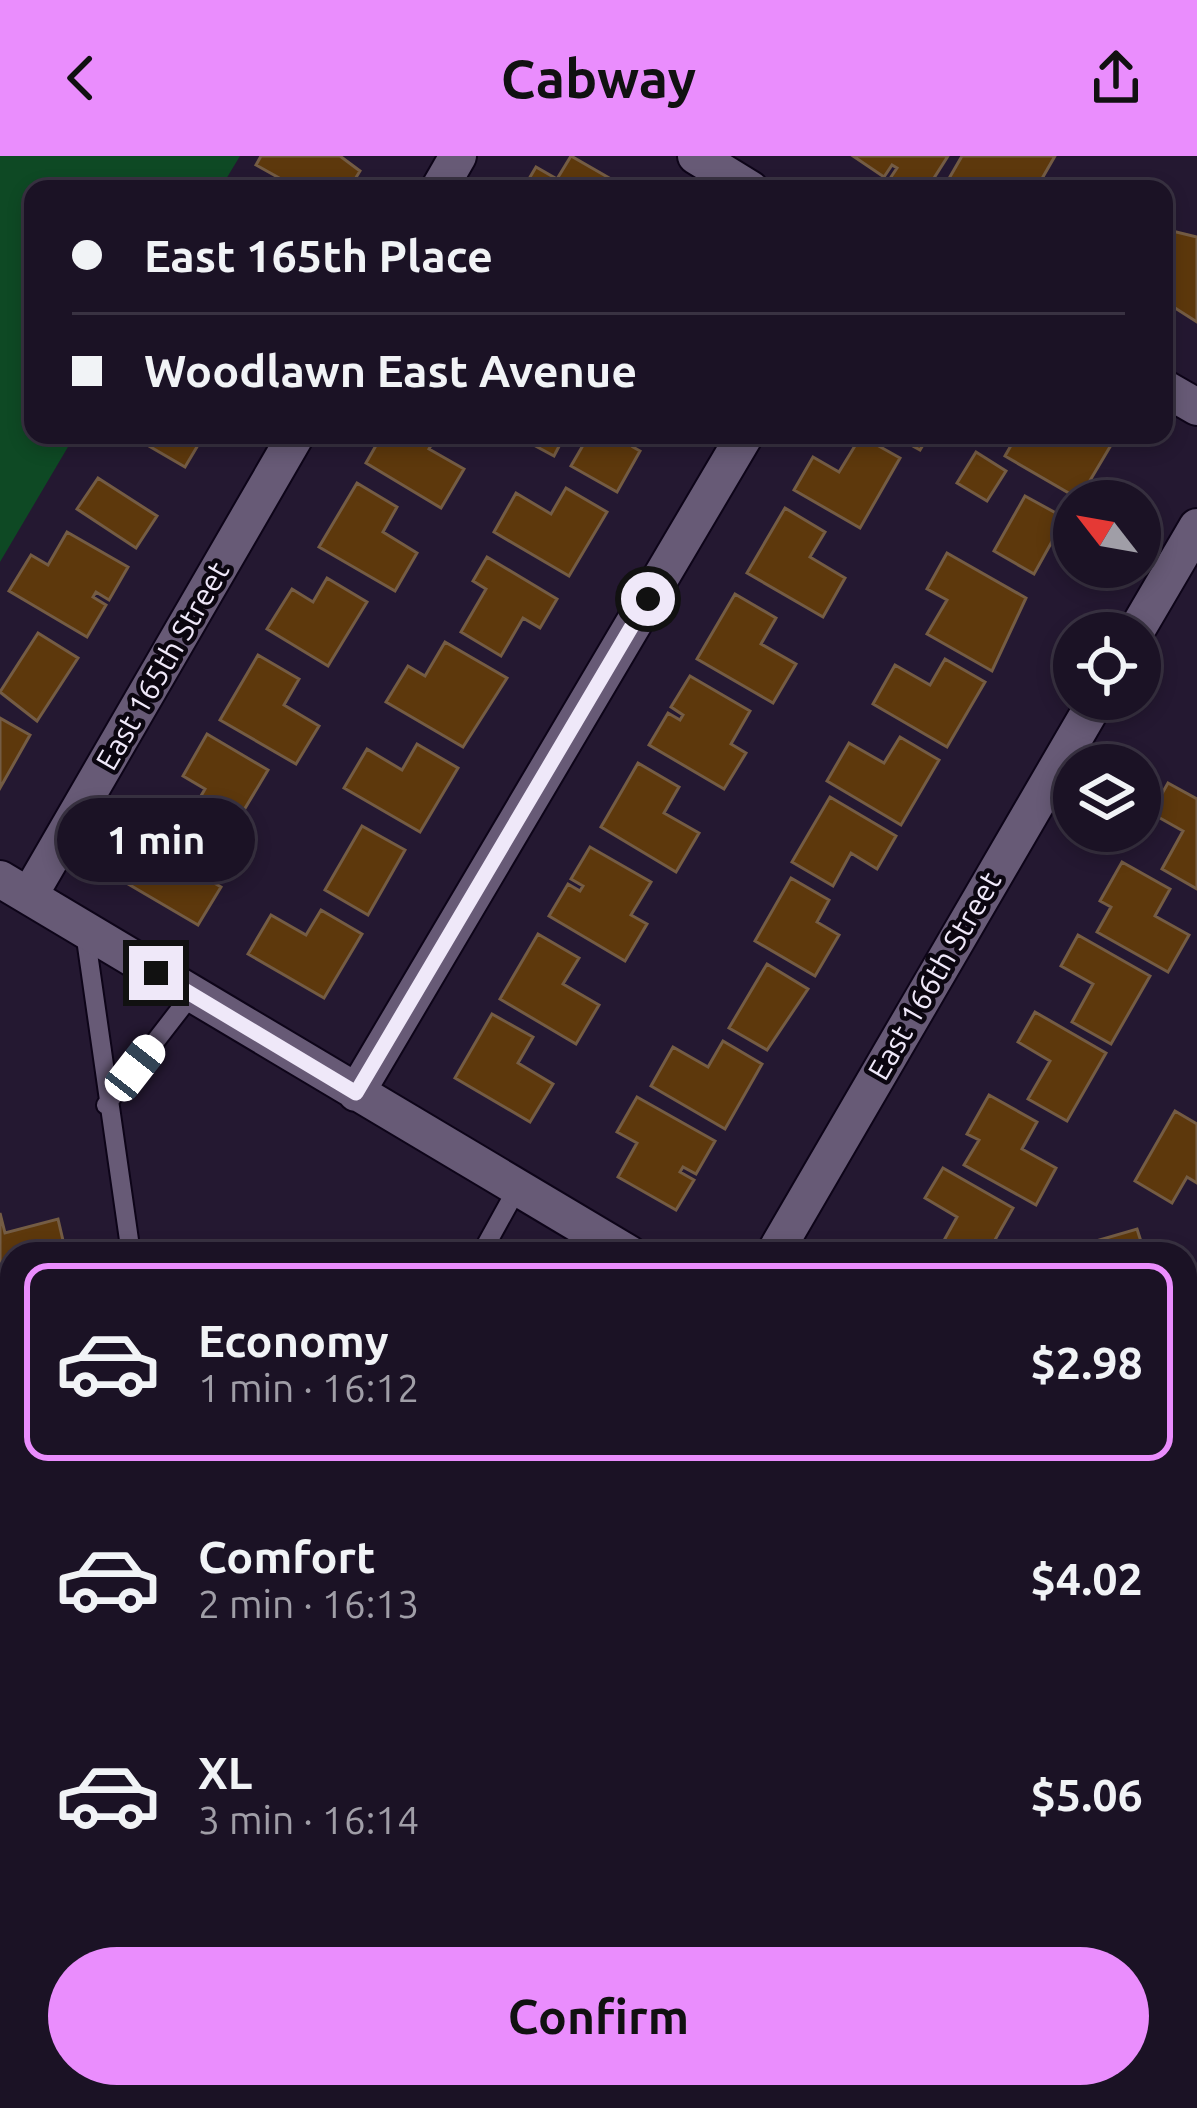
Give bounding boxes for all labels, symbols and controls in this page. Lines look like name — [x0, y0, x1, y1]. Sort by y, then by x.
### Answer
icon: back — [48, 45, 114, 111]
icon: share — [1083, 45, 1149, 111]
text: Cabway — [501, 48, 696, 108]
text: East 165th Place — [144, 230, 493, 281]
text: Woodlawn East Avenue — [144, 345, 637, 396]
north arrow — [1053, 480, 1161, 588]
map controls — [1053, 480, 1161, 852]
street label: East 165th Street — [89, 555, 236, 775]
route start — [621, 572, 675, 626]
button: locate — [1053, 612, 1161, 720]
button: layers — [1053, 744, 1161, 852]
callout: 1 min — [57, 799, 255, 883]
text: 1 min — [107, 818, 205, 861]
street label: East 166th Street — [861, 865, 1008, 1085]
route end — [129, 946, 183, 1000]
car — [99, 1029, 171, 1107]
icon: car — [54, 1308, 162, 1416]
text: Economy — [198, 1315, 389, 1366]
text: $2.98 — [1030, 1337, 1143, 1388]
text: 1 min · 16:12 — [198, 1366, 419, 1409]
icon: car — [54, 1524, 162, 1632]
text: Comfort — [198, 1531, 375, 1582]
text: $4.02 — [1030, 1553, 1143, 1604]
text: 2 min · 16:13 — [198, 1582, 419, 1625]
icon: car — [54, 1740, 162, 1848]
text: XL — [198, 1747, 252, 1798]
text: $5.06 — [1030, 1769, 1143, 1820]
text: 3 min · 16:14 — [198, 1798, 419, 1841]
button: Confirm — [48, 1947, 1149, 2085]

